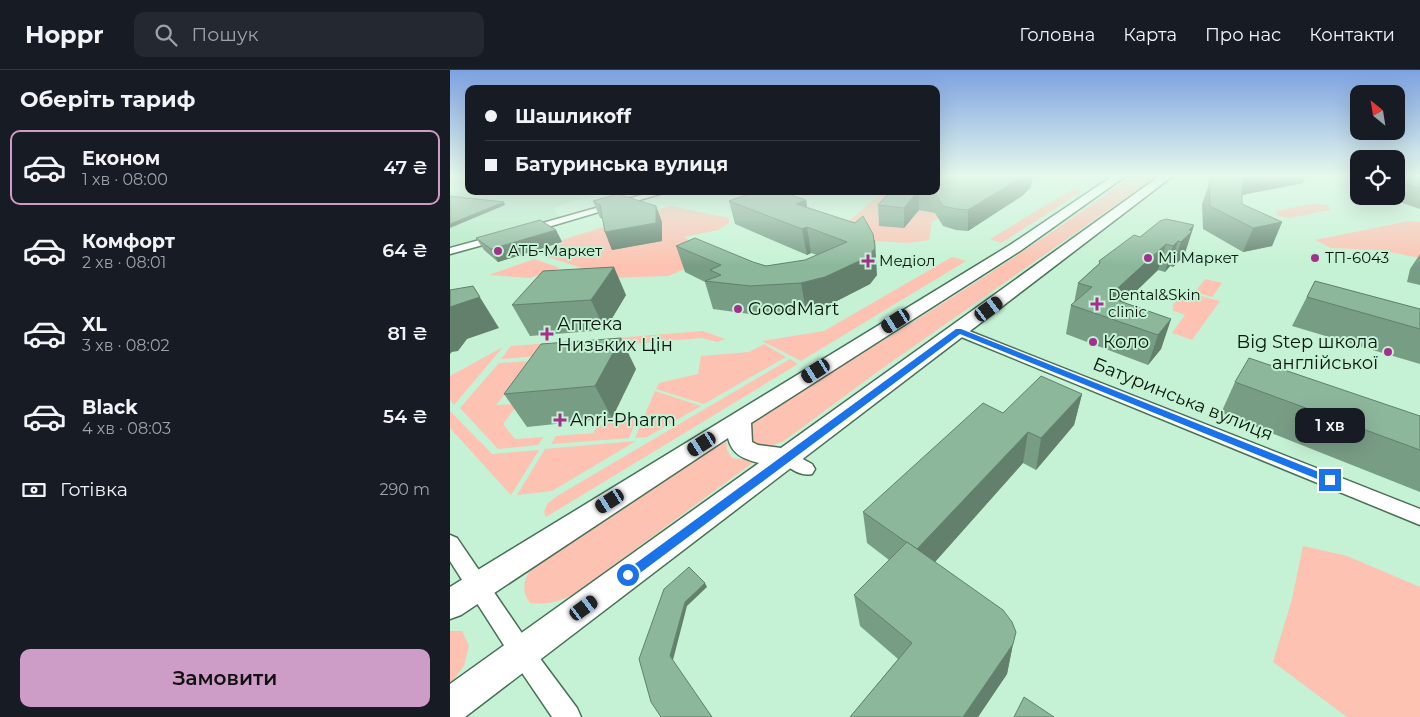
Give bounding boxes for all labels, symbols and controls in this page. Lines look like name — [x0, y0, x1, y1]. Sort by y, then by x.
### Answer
search box — [134, 12, 484, 57]
text: Hoppr — [25, 20, 104, 49]
icon: search — [152, 21, 180, 49]
text: Пошук — [192, 23, 259, 46]
text: Головна — [1019, 24, 1095, 46]
text: Карта — [1123, 24, 1177, 46]
text: Про нас — [1205, 24, 1281, 46]
text: Контакти — [1309, 24, 1395, 46]
north arrow — [1350, 85, 1405, 140]
map controls — [1350, 85, 1405, 205]
text: Оберіть тариф — [20, 86, 195, 113]
text: Шашликоff — [515, 105, 631, 128]
icon: car — [22, 145, 67, 190]
text: Економ — [82, 147, 160, 170]
button: locate — [1350, 150, 1405, 205]
text: Батуринська вулиця — [515, 153, 728, 176]
text: 47 ₴ — [383, 156, 428, 179]
text: 1 хв · 08:00 — [82, 170, 168, 189]
icon: car — [22, 228, 67, 273]
text: Комфорт — [82, 230, 175, 253]
text: 64 ₴ — [382, 239, 428, 262]
place label: АТБ-Маркет — [508, 241, 603, 260]
marker: АТБ-Маркет — [492, 245, 504, 257]
place label: Мі Маркет — [1158, 248, 1239, 267]
place label: ТП-6043 — [1325, 248, 1389, 267]
place label: Медіол — [879, 251, 935, 270]
marker: Мі Маркет — [1142, 252, 1154, 264]
marker: ТП-6043 — [1309, 252, 1321, 264]
text: 2 хв · 08:01 — [82, 253, 166, 272]
marker: Медіол — [861, 254, 875, 268]
place label: Dental&Skin clinic — [1108, 285, 1201, 321]
car — [972, 294, 1005, 324]
marker: Dental&Skin clinic — [1090, 297, 1104, 311]
place label: GoodMart — [748, 298, 839, 320]
marker: GoodMart — [732, 303, 744, 315]
car — [879, 307, 912, 335]
icon: car — [22, 311, 67, 356]
text: XL — [82, 313, 107, 336]
place label: Аптека Низьких Цін — [557, 313, 673, 356]
text: 81 ₴ — [387, 322, 428, 345]
marker: Аптека Низьких Цін — [541, 328, 553, 340]
place label: Коло — [1103, 331, 1149, 353]
place label: Big Step школа англiйськоï — [1237, 331, 1378, 374]
text: 3 хв · 08:02 — [82, 336, 170, 355]
marker: Коло — [1087, 336, 1099, 348]
marker: Big Step школа англiйськоï — [1382, 346, 1394, 358]
street label: Батуринська вулиця — [1090, 353, 1276, 445]
car — [799, 357, 832, 385]
icon: car — [22, 394, 67, 439]
text: Black — [82, 396, 138, 419]
text: 54 ₴ — [383, 405, 428, 428]
callout: 1 хв — [1295, 408, 1365, 442]
place label: Anri-Pharm — [570, 409, 676, 431]
marker: Anri-Pharm — [554, 414, 566, 426]
text: 1 хв — [1315, 416, 1345, 435]
text: 4 хв · 08:03 — [82, 419, 171, 438]
car — [685, 430, 718, 458]
route end — [1319, 469, 1341, 491]
icon: cash — [20, 476, 48, 504]
text: Готівка — [60, 478, 128, 501]
text: 290 m — [379, 480, 430, 499]
car — [593, 487, 626, 515]
route start — [617, 564, 639, 586]
car — [567, 593, 600, 623]
button: Замовити — [20, 649, 430, 707]

